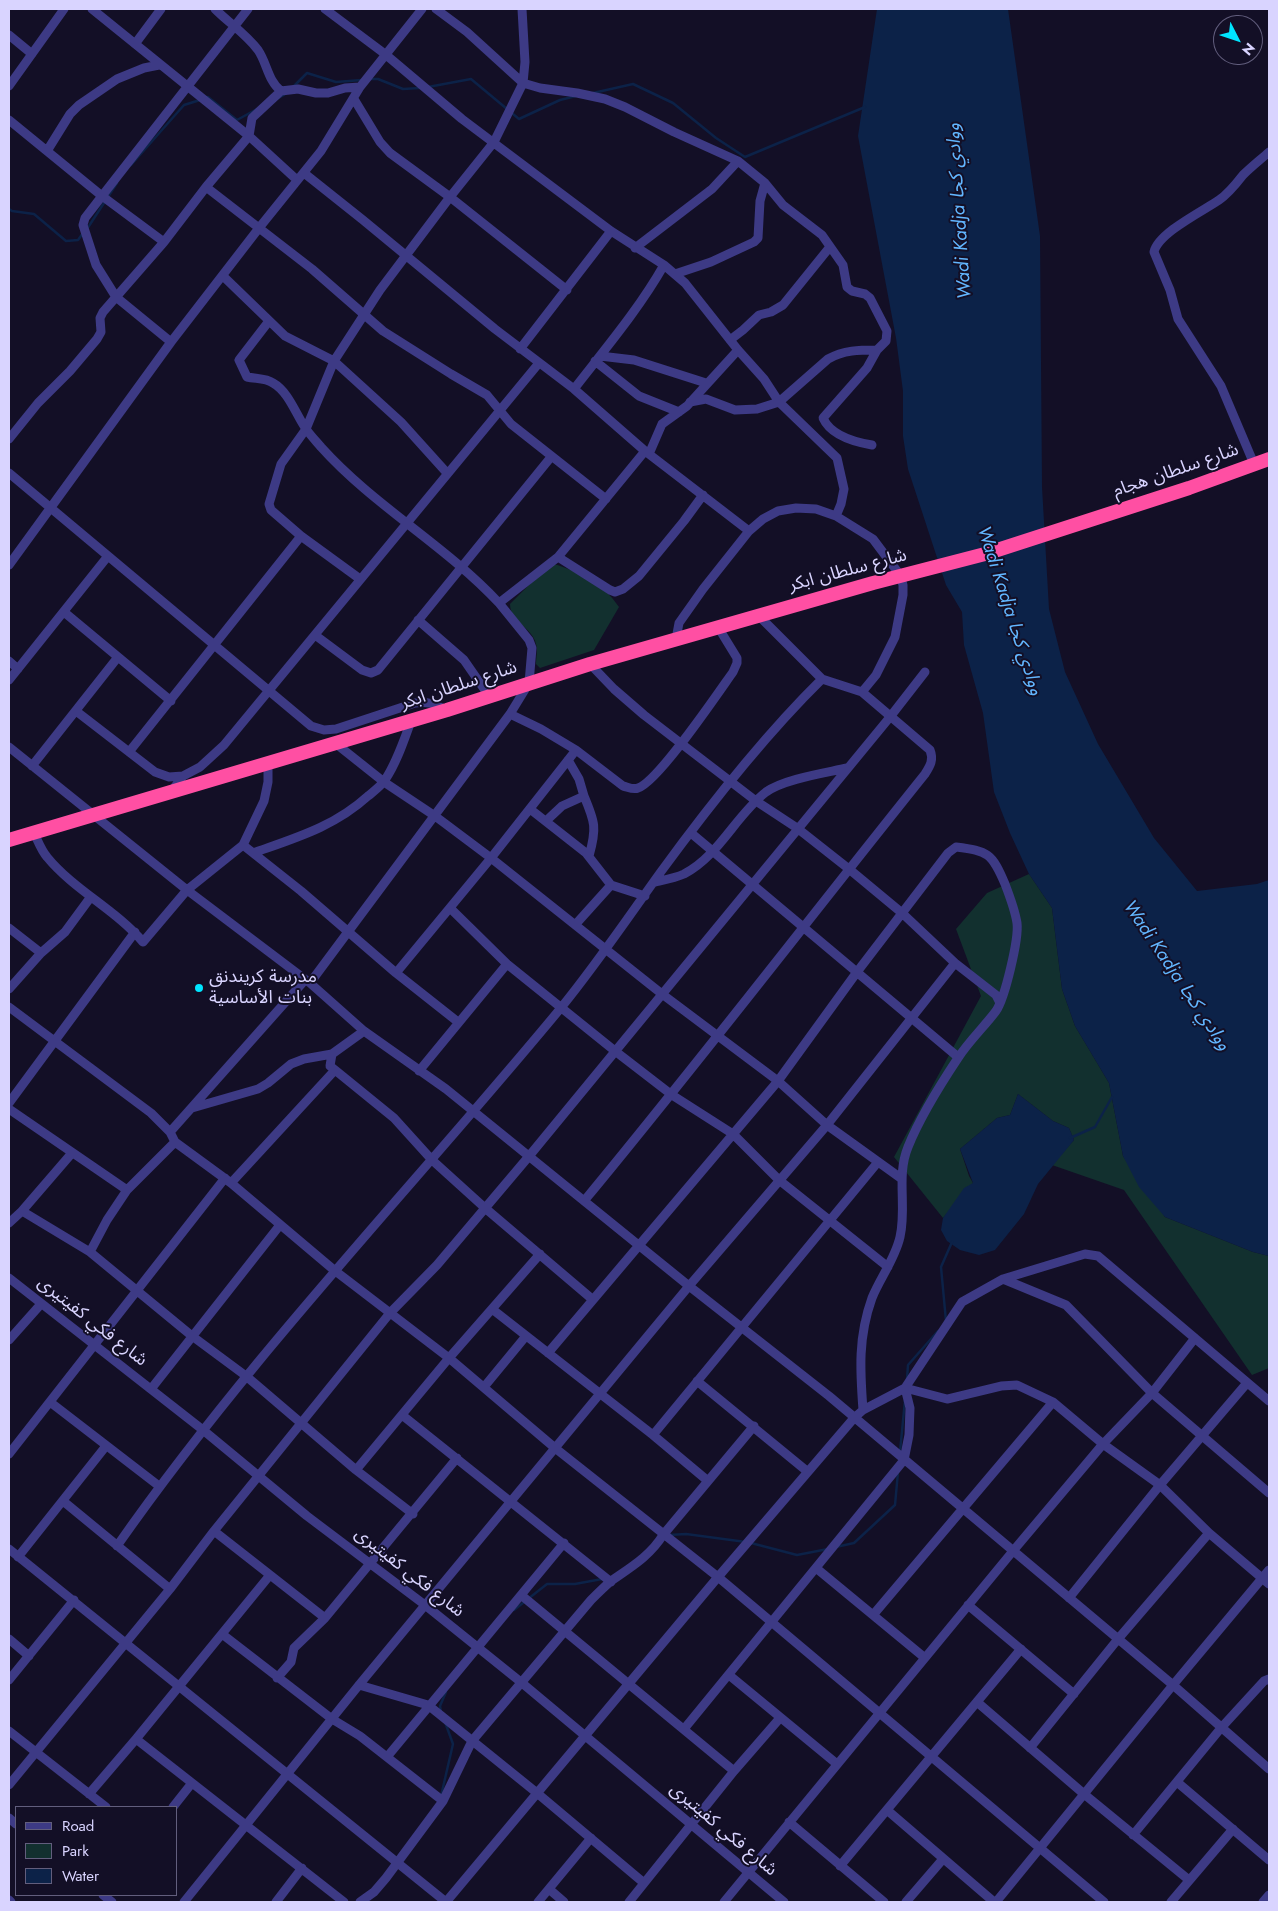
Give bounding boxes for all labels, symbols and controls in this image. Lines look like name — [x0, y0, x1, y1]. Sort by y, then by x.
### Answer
north arrow — [1213, 15, 1263, 65]
text: N — [1237, 38, 1260, 60]
water label: Wadi Kadja ووادي كجا — [942, 122, 978, 300]
street label: شارع سلطان هجام — [1110, 439, 1242, 503]
water label: Wadi Kadja ووادي كجا — [971, 524, 1047, 698]
street label: شارع سلطان ابكر — [787, 545, 909, 597]
street label: شارع سلطان ابكر — [398, 657, 520, 715]
water label: Wadi Kadja ووادي كجا — [1117, 897, 1235, 1055]
place label: مدرسة كريندنق بنات الأساسية — [209, 967, 317, 1010]
marker: مدرسة كريندنق بنات الأساسية — [193, 982, 205, 994]
street label: شارع فكي كفيتيرى — [33, 1272, 151, 1372]
street label: شارع فكي كفيتيرى — [350, 1523, 468, 1623]
street label: شارع فكي كفيتيرى — [665, 1779, 781, 1881]
legend — [15, 1806, 178, 1896]
text: Road — [62, 1815, 94, 1837]
text: Park — [62, 1840, 89, 1862]
text: Water — [62, 1865, 99, 1887]

